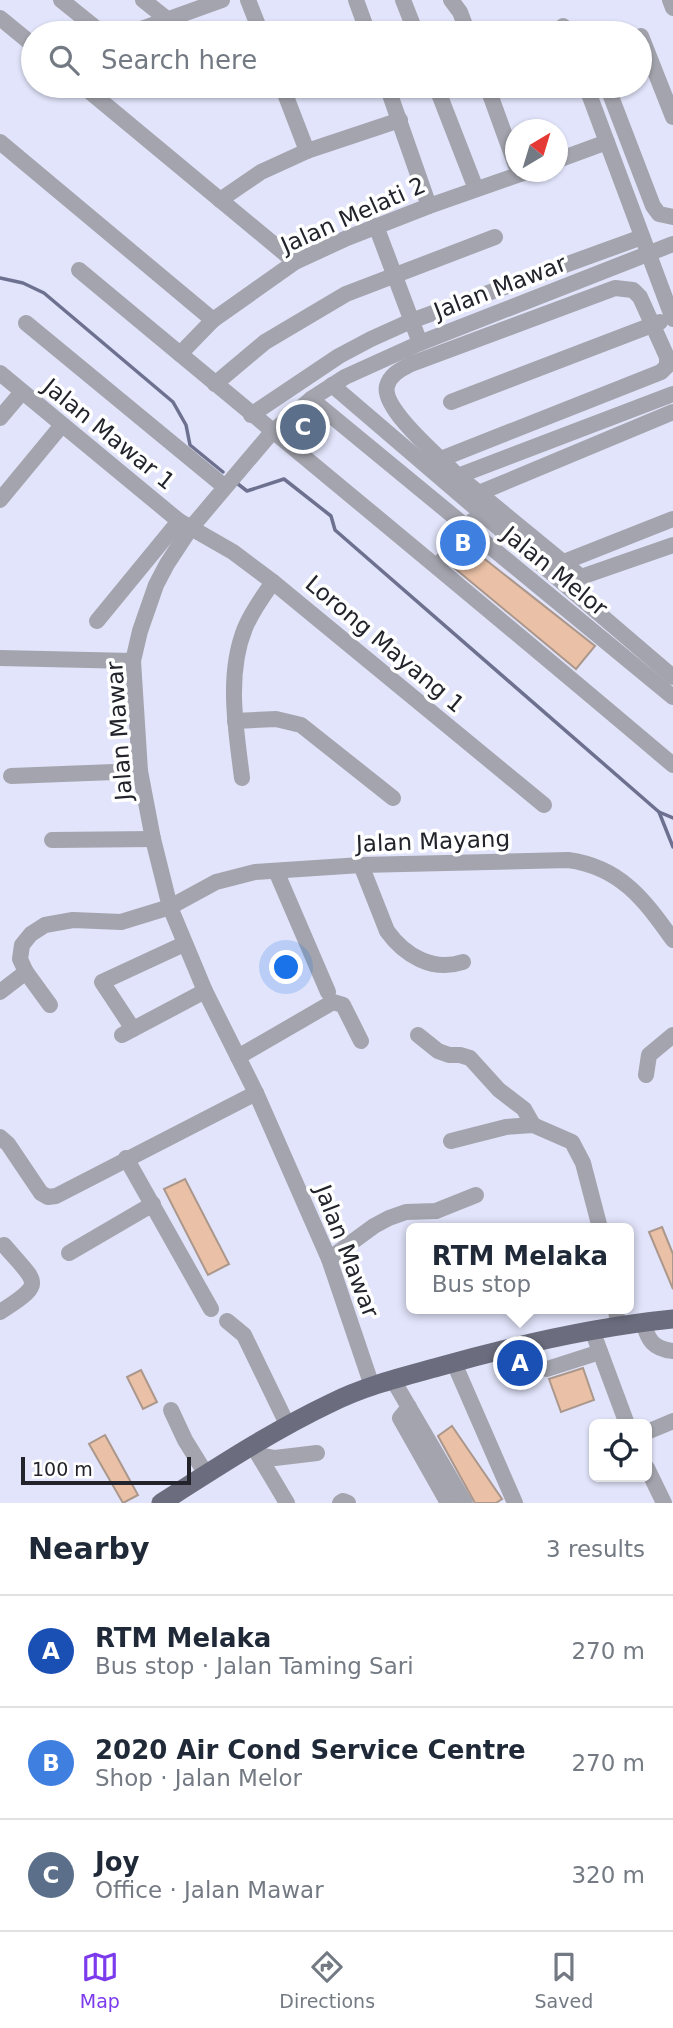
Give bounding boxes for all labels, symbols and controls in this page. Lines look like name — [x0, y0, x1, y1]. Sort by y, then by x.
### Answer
search box — [21, 21, 652, 98]
icon: search — [45, 41, 83, 79]
text: Search here — [101, 45, 257, 75]
north arrow — [505, 119, 568, 182]
street label: Jalan Melati 2 — [275, 172, 429, 259]
street label: Jalan Mawar — [428, 250, 570, 325]
street label: Jalan Mawar 1 — [37, 372, 180, 495]
pin: C — [280, 401, 326, 453]
pin: B — [440, 517, 486, 569]
street label: Jalan Melor — [496, 520, 613, 621]
street label: Lorong Mayang 1 — [301, 570, 469, 718]
street label: Jalan Mawar — [101, 660, 137, 804]
street label: Jalan Mayang — [354, 825, 510, 857]
your location — [269, 950, 303, 984]
street label: Jalan Mawar — [309, 1179, 384, 1321]
popup — [406, 1223, 634, 1314]
text: RTM Melaka — [432, 1241, 608, 1271]
text: Bus stop — [432, 1271, 531, 1297]
pin: A — [497, 1337, 543, 1389]
map controls — [589, 1419, 652, 1482]
button: locate — [589, 1419, 652, 1482]
scale bar — [21, 1454, 191, 1486]
text: 100 m — [32, 1458, 93, 1480]
text: Nearby — [28, 1531, 150, 1566]
text: 3 results — [546, 1536, 645, 1562]
text: RTM Melaka — [95, 1623, 271, 1653]
text: A — [42, 1638, 60, 1664]
text: 270 m — [571, 1638, 645, 1664]
text: Bus stop · Jalan Taming Sari — [95, 1653, 414, 1679]
text: 2020 Air Cond Service Centre — [95, 1735, 526, 1765]
text: B — [42, 1750, 60, 1776]
text: 270 m — [571, 1750, 645, 1776]
text: Shop · Jalan Melor — [95, 1765, 302, 1791]
text: Joy — [95, 1847, 139, 1877]
text: C — [43, 1862, 59, 1888]
text: 320 m — [571, 1862, 645, 1888]
text: Office · Jalan Mawar — [95, 1877, 324, 1903]
tab: Map — [80, 1948, 120, 2012]
tab: Directions — [279, 1948, 375, 2012]
tab: Saved — [535, 1948, 593, 2012]

